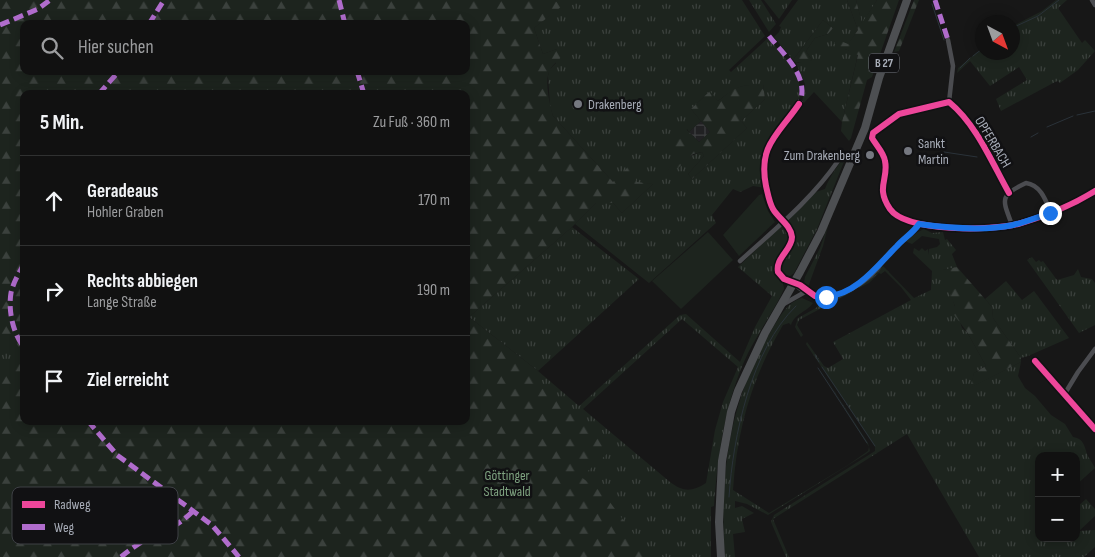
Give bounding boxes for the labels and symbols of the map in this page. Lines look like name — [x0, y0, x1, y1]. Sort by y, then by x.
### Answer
north arrow — [975, 15, 1020, 60]
road number: B 27 — [869, 54, 899, 72]
place label: Drakenberg — [588, 96, 642, 113]
marker: Drakenberg — [572, 98, 584, 110]
street label: OPFERBACH — [971, 113, 1015, 171]
place label: Sankt Martin — [918, 135, 949, 168]
marker: Sankt Martin — [902, 145, 914, 157]
place label: Zum Drakenberg — [784, 147, 860, 164]
marker: Zum Drakenberg — [864, 149, 876, 161]
route end — [1039, 202, 1062, 225]
route start — [815, 286, 838, 309]
park label: Göttinger Stadtwald — [483, 467, 531, 500]
legend — [12, 487, 178, 544]
text: Radweg — [54, 496, 91, 513]
text: Weg — [54, 519, 75, 536]

